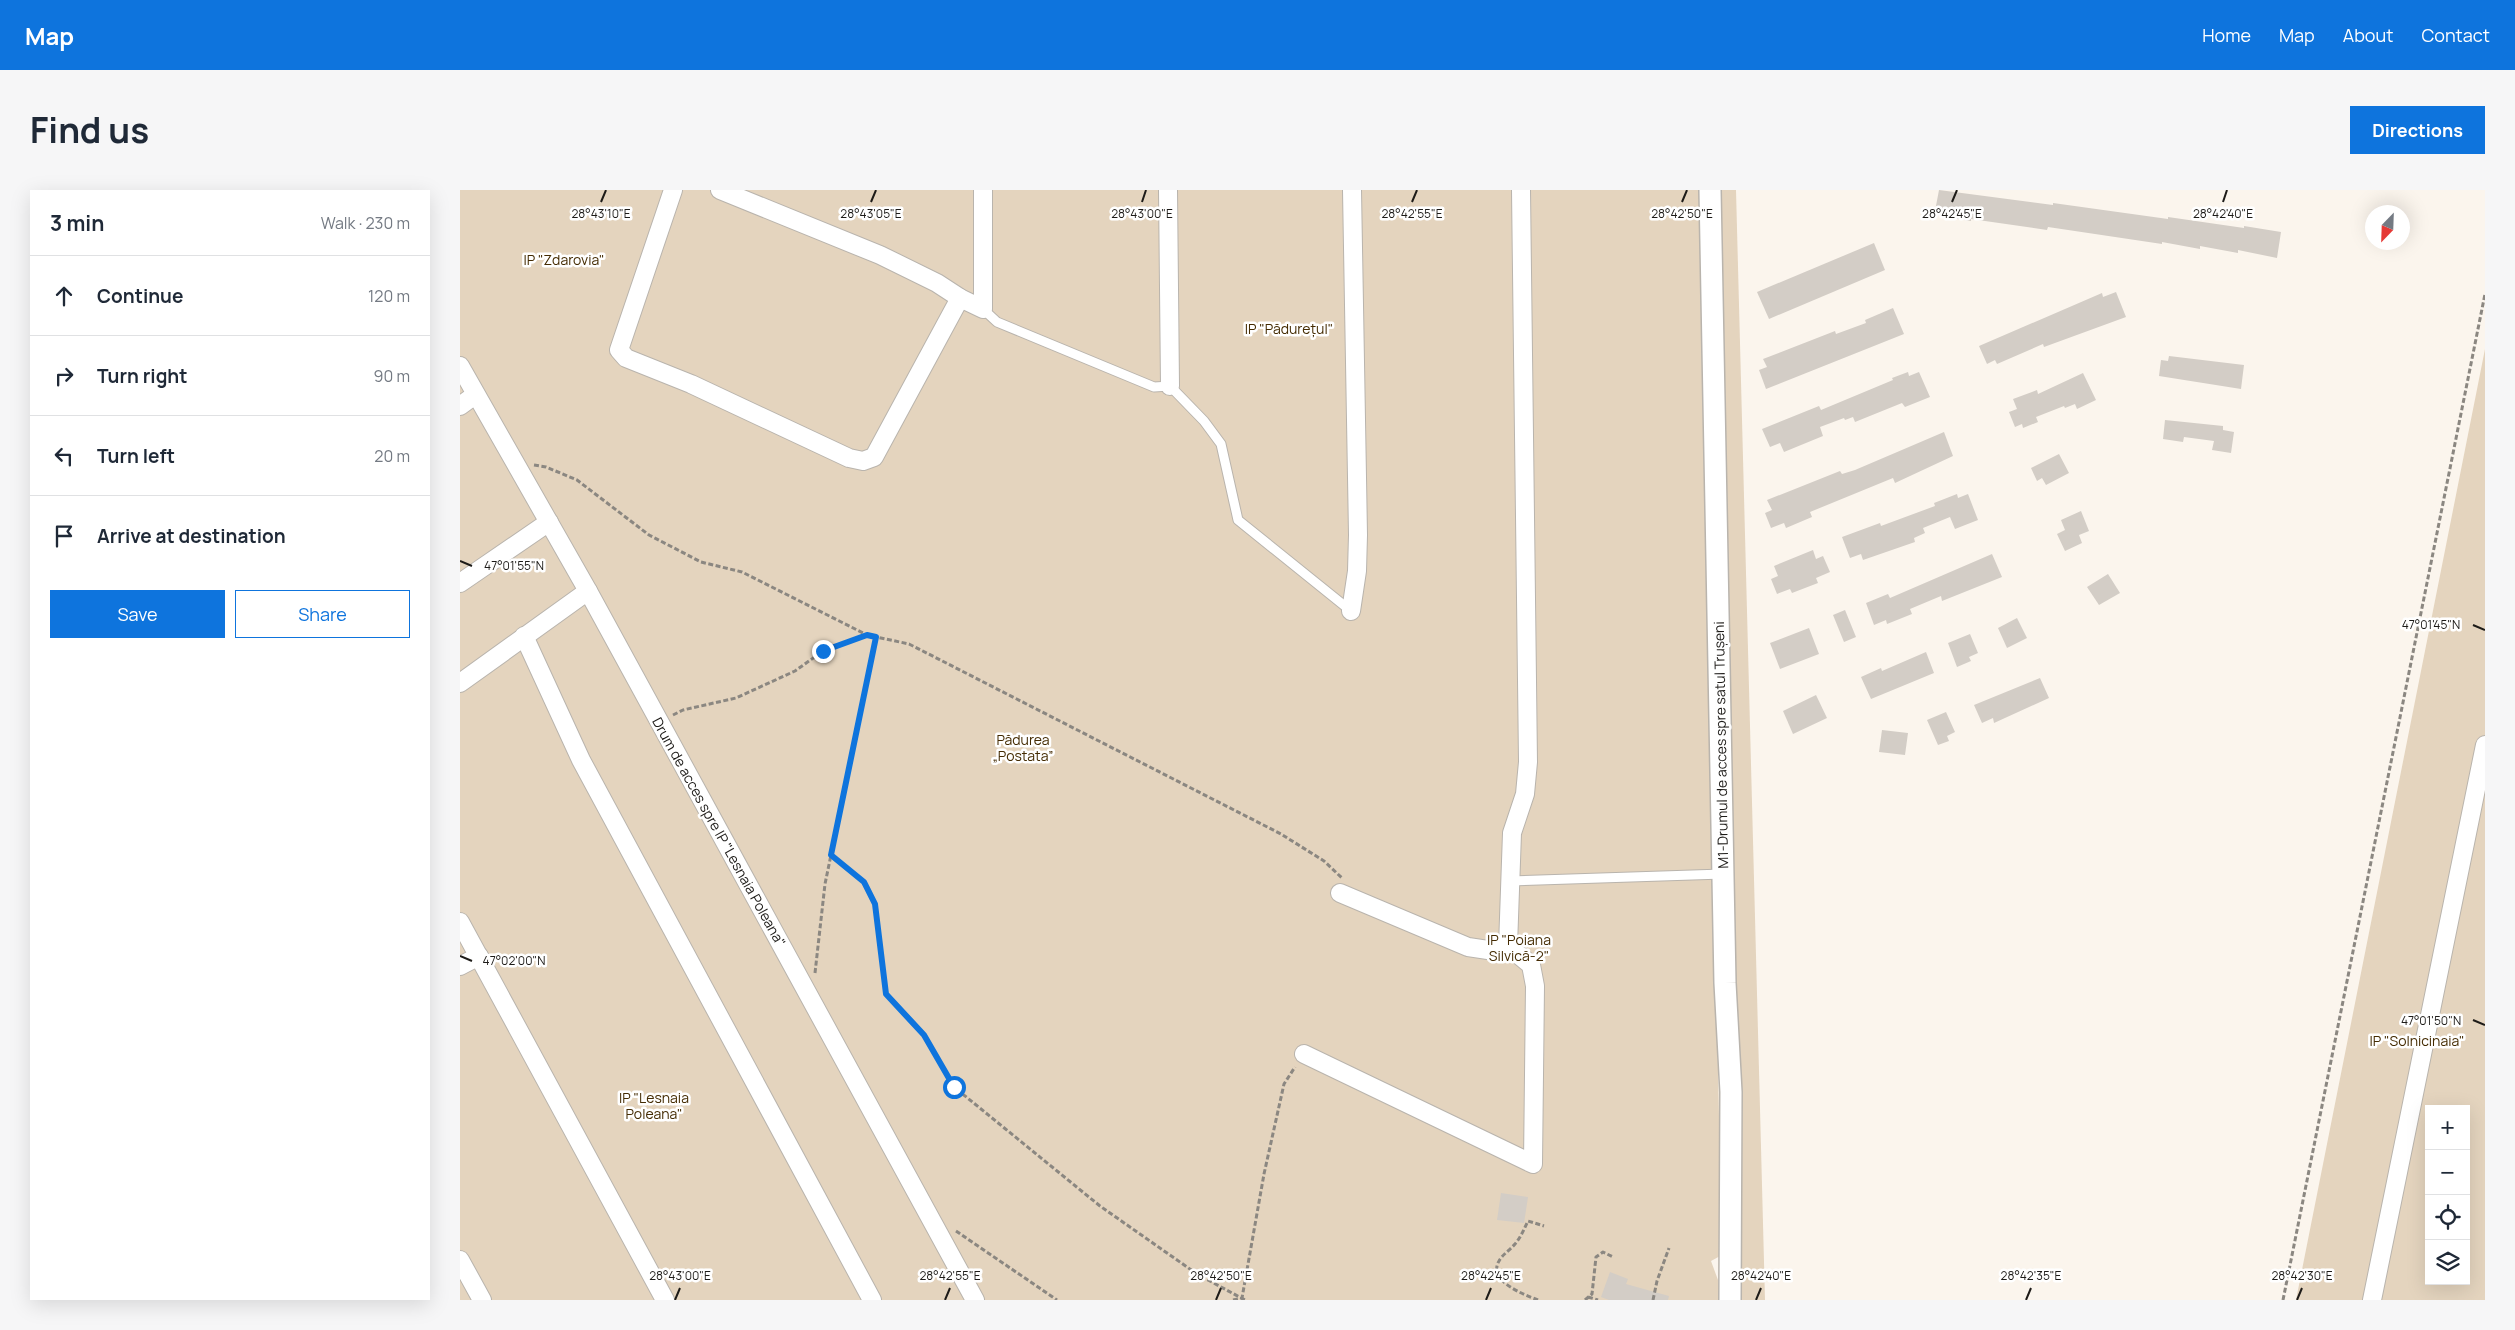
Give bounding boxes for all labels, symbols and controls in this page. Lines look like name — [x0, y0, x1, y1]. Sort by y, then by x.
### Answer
text: Map — [25, 19, 74, 52]
text: Home — [2202, 23, 2251, 47]
text: Map — [2279, 23, 2315, 47]
text: About — [2343, 23, 2393, 47]
text: Contact — [2421, 23, 2490, 47]
text: Find us — [30, 106, 149, 154]
button: Directions — [2350, 106, 2485, 154]
text: 28°43'10"E — [571, 205, 631, 222]
text: 28°43'05"E — [840, 205, 902, 222]
text: 28°43'00"E — [1111, 205, 1173, 222]
text: 28°42'55"E — [1381, 205, 1443, 222]
text: 28°42'50"E — [1651, 205, 1713, 222]
text: 28°42'45"E — [1922, 205, 1982, 222]
text: 28°42'40"E — [2193, 205, 2253, 222]
north arrow — [2365, 205, 2410, 250]
text: 3 min — [50, 209, 104, 237]
text: Walk · 230 m — [321, 212, 410, 234]
park label: IP "Zdarovia" — [524, 250, 604, 269]
icon: ahead — [50, 282, 78, 310]
text: Continue — [97, 283, 183, 309]
text: 120 m — [368, 285, 410, 307]
park label: IP "Pădurețul" — [1245, 319, 1333, 338]
icon: right — [50, 362, 78, 390]
text: Turn right — [97, 363, 187, 389]
text: 90 m — [374, 365, 410, 387]
icon: left — [50, 442, 78, 470]
text: Turn left — [97, 443, 175, 469]
text: 20 m — [374, 445, 410, 467]
icon: arrive — [50, 522, 78, 550]
text: Arrive at destination — [97, 523, 286, 549]
text: 47°01'55"N — [484, 557, 544, 574]
button: Save — [50, 590, 225, 638]
button: Share — [235, 590, 410, 638]
text: 47°01'45"N — [2402, 616, 2460, 633]
street label: M1-Drumul de acces spre satul Trușeni — [1709, 621, 1732, 869]
route end — [812, 640, 835, 663]
street label: Drum de acces spre IP "Lesnaia Poleana" — [648, 714, 791, 950]
park label: Pădurea „Postata” — [993, 730, 1053, 765]
park label: IP "Poiana Silvică-2" — [1487, 930, 1551, 965]
text: 47°02'00"N — [483, 952, 545, 969]
text: 47°01'50"N — [2401, 1012, 2461, 1029]
park label: IP "Solnicinaia" — [2370, 1031, 2464, 1050]
route start — [943, 1076, 966, 1099]
park label: IP "Lesnaia Poleana" — [619, 1088, 689, 1123]
map controls — [2425, 1105, 2470, 1285]
button: + — [2425, 1105, 2470, 1150]
button: − — [2425, 1150, 2470, 1195]
button: locate — [2425, 1195, 2470, 1240]
button: layers — [2425, 1240, 2470, 1285]
text: 28°43'00"E — [649, 1267, 711, 1284]
text: 28°42'55"E — [919, 1267, 981, 1284]
text: 28°42'50"E — [1190, 1267, 1252, 1284]
text: 28°42'45"E — [1461, 1267, 1521, 1284]
text: 28°42'40"E — [1731, 1267, 1791, 1284]
text: 28°42'35"E — [2001, 1267, 2062, 1284]
text: 28°42'30"E — [2271, 1267, 2333, 1284]

